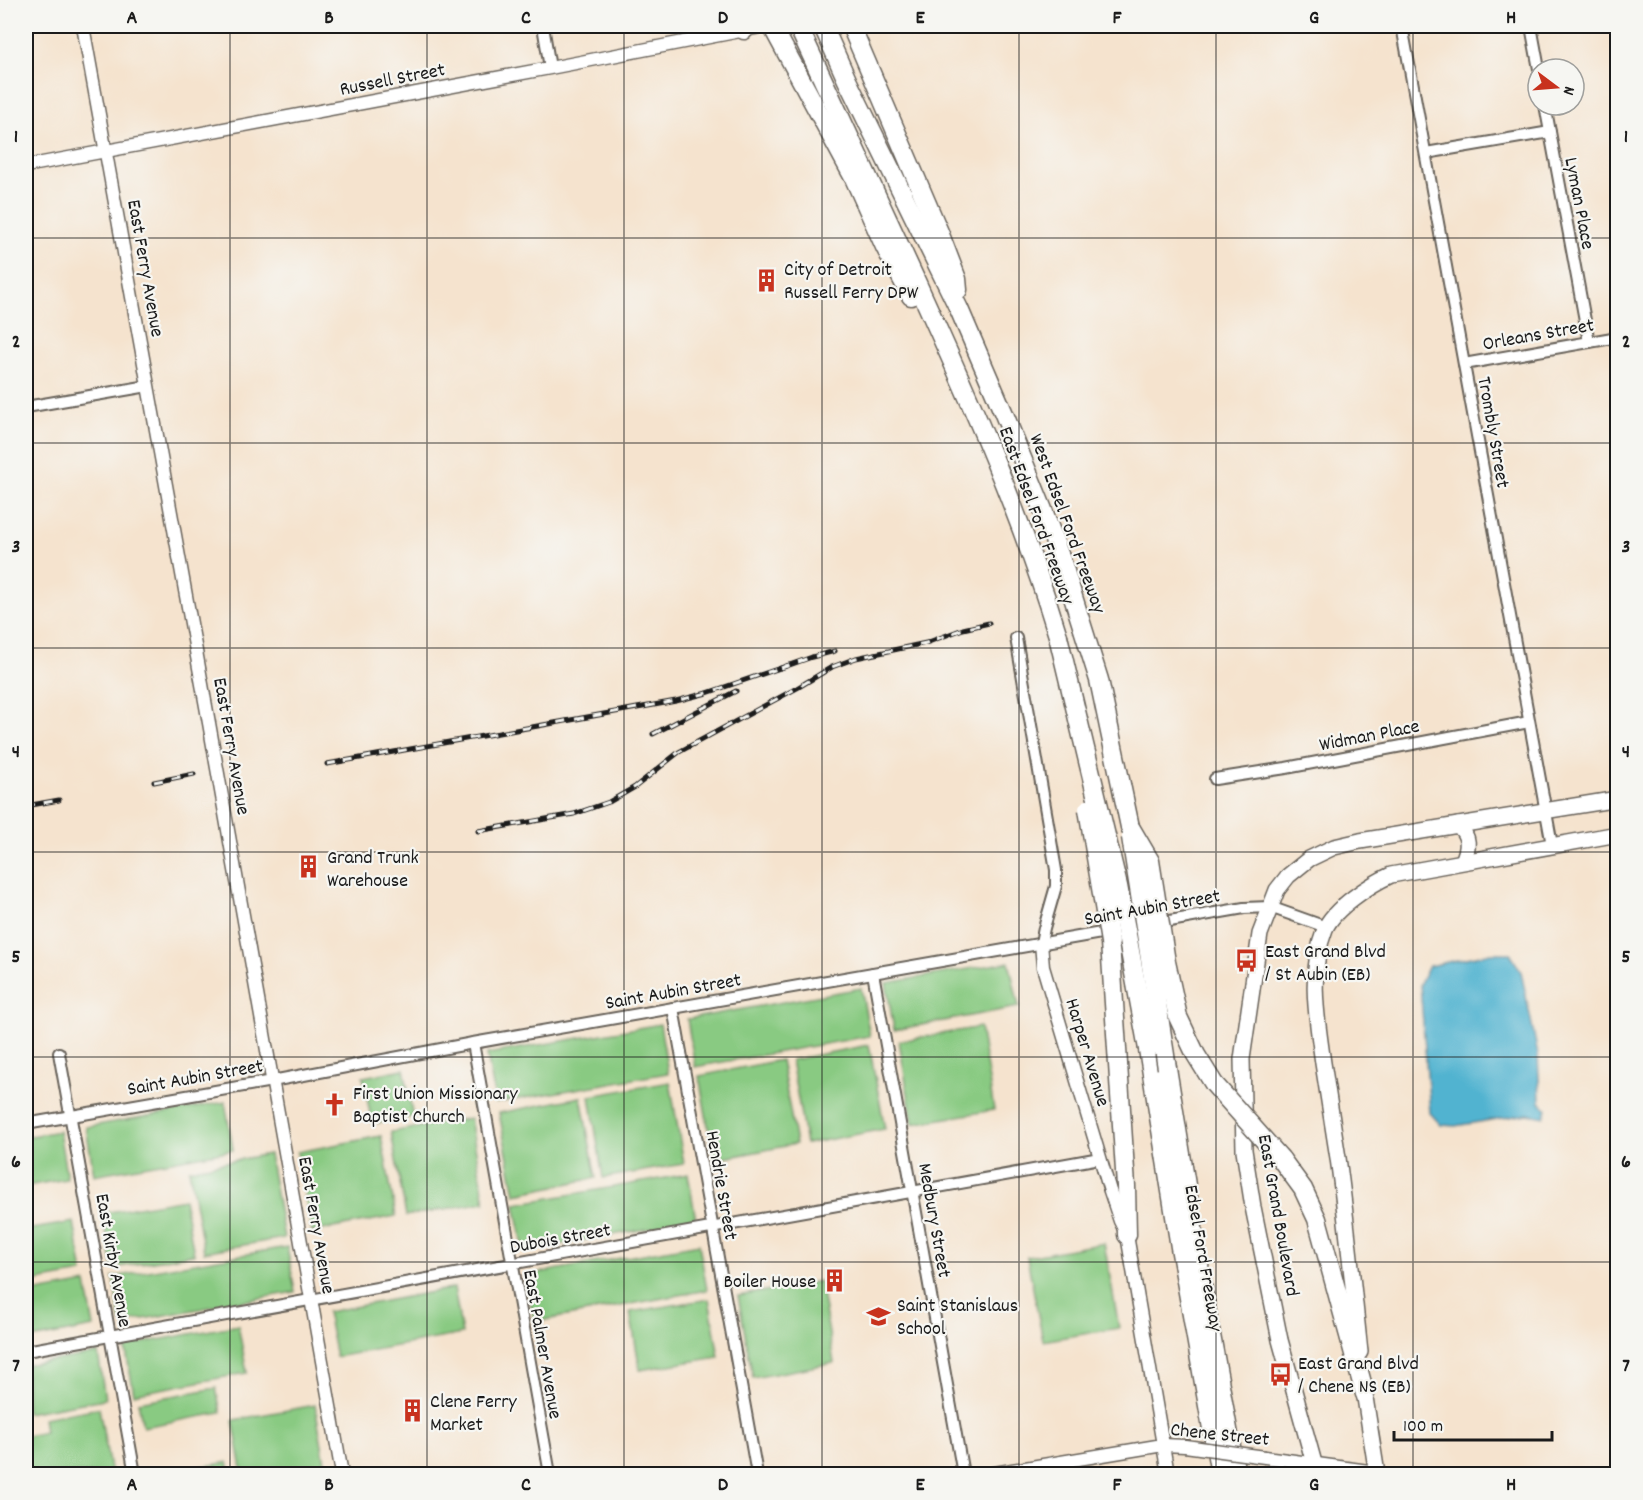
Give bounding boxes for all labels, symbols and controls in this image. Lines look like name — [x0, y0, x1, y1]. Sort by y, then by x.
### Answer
text: A — [127, 5, 138, 33]
text: B — [324, 5, 334, 33]
text: C — [521, 5, 531, 33]
text: D — [718, 5, 729, 33]
text: E — [915, 5, 925, 33]
text: F — [1113, 5, 1123, 33]
text: G — [1309, 5, 1319, 33]
text: H — [1506, 5, 1516, 33]
street label: Russell Street — [338, 57, 448, 105]
north arrow — [1526, 57, 1586, 117]
text: N — [1556, 83, 1580, 98]
text: 1 — [14, 124, 18, 152]
text: 1 — [1624, 124, 1628, 152]
street label: Lyman Place — [1555, 155, 1601, 252]
street label: East Ferry Avenue — [118, 198, 170, 339]
place label: City of Detroit Russell Ferry DPW — [784, 257, 919, 308]
building icon: City of Detroit Russell Ferry DPW — [753, 267, 779, 293]
street label: Orleans Street — [1481, 312, 1596, 360]
text: 2 — [12, 329, 20, 357]
text: 2 — [1622, 329, 1630, 357]
street label: Trombly Street — [1468, 375, 1516, 490]
street label: East Edsel Ford Freeway — [990, 423, 1081, 610]
street label: West Edsel Ford Freeway — [1021, 430, 1112, 619]
text: 3 — [12, 534, 20, 562]
text: 3 — [1622, 534, 1630, 562]
street label: East Ferry Avenue — [204, 676, 256, 817]
street label: Widman Place — [1317, 713, 1422, 760]
text: 4 — [12, 739, 20, 767]
text: 4 — [1622, 739, 1630, 767]
place label: Grand Trunk Warehouse — [327, 845, 419, 896]
building icon: Grand Trunk Warehouse — [296, 854, 322, 880]
street label: Saint Aubin Street — [1082, 883, 1223, 935]
place label: East Grand Blvd / St Aubin (EB) — [1265, 939, 1386, 990]
text: 5 — [11, 944, 21, 972]
text: 5 — [1621, 944, 1631, 972]
bus stop icon: East Grand Blvd / St Aubin (EB) — [1234, 948, 1260, 974]
street label: Saint Aubin Street — [603, 967, 744, 1019]
street label: Harper Avenue — [1056, 995, 1116, 1111]
street label: Saint Aubin Street — [125, 1053, 266, 1105]
place label: First Union Missionary Baptist Church — [353, 1081, 518, 1132]
church icon: First Union Missionary Baptist Church — [322, 1091, 348, 1117]
street label: Hendrie Street — [697, 1129, 743, 1242]
street label: East Grand Boulevard — [1249, 1132, 1305, 1299]
text: 6 — [11, 1149, 21, 1177]
text: 6 — [1621, 1149, 1631, 1177]
street label: East Ferry Avenue — [289, 1155, 341, 1296]
street label: Medbury Street — [909, 1161, 957, 1280]
street label: Edsel Ford Freeway — [1175, 1183, 1229, 1335]
street label: East Kirby Avenue — [87, 1191, 138, 1330]
street label: Dubois Street — [508, 1217, 613, 1263]
building icon: Boiler House — [821, 1267, 847, 1293]
street label: East Palmer Avenue — [514, 1268, 568, 1422]
place label: Boiler House — [723, 1269, 816, 1297]
place label: Saint Stanislaus School — [897, 1293, 1018, 1344]
school or university icon: Saint Stanislaus School — [866, 1303, 892, 1329]
place label: East Grand Blvd / Chene NS (EB) — [1298, 1351, 1419, 1402]
text: 7 — [12, 1353, 20, 1381]
text: 7 — [1622, 1353, 1630, 1381]
bus stop icon: East Grand Blvd / Chene NS (EB) — [1267, 1361, 1293, 1387]
place label: Clene Ferry Market — [430, 1389, 518, 1440]
building icon: Clene Ferry Market — [399, 1398, 425, 1424]
scale bar — [1394, 1404, 1552, 1442]
text: 100 m — [1403, 1415, 1443, 1440]
street label: Chene Street — [1169, 1417, 1270, 1455]
text: A — [127, 1472, 138, 1500]
text: B — [324, 1472, 334, 1500]
text: C — [521, 1472, 531, 1500]
text: D — [718, 1472, 729, 1500]
text: E — [915, 1472, 925, 1500]
text: F — [1113, 1472, 1123, 1500]
text: G — [1309, 1472, 1319, 1500]
text: H — [1506, 1472, 1516, 1500]

